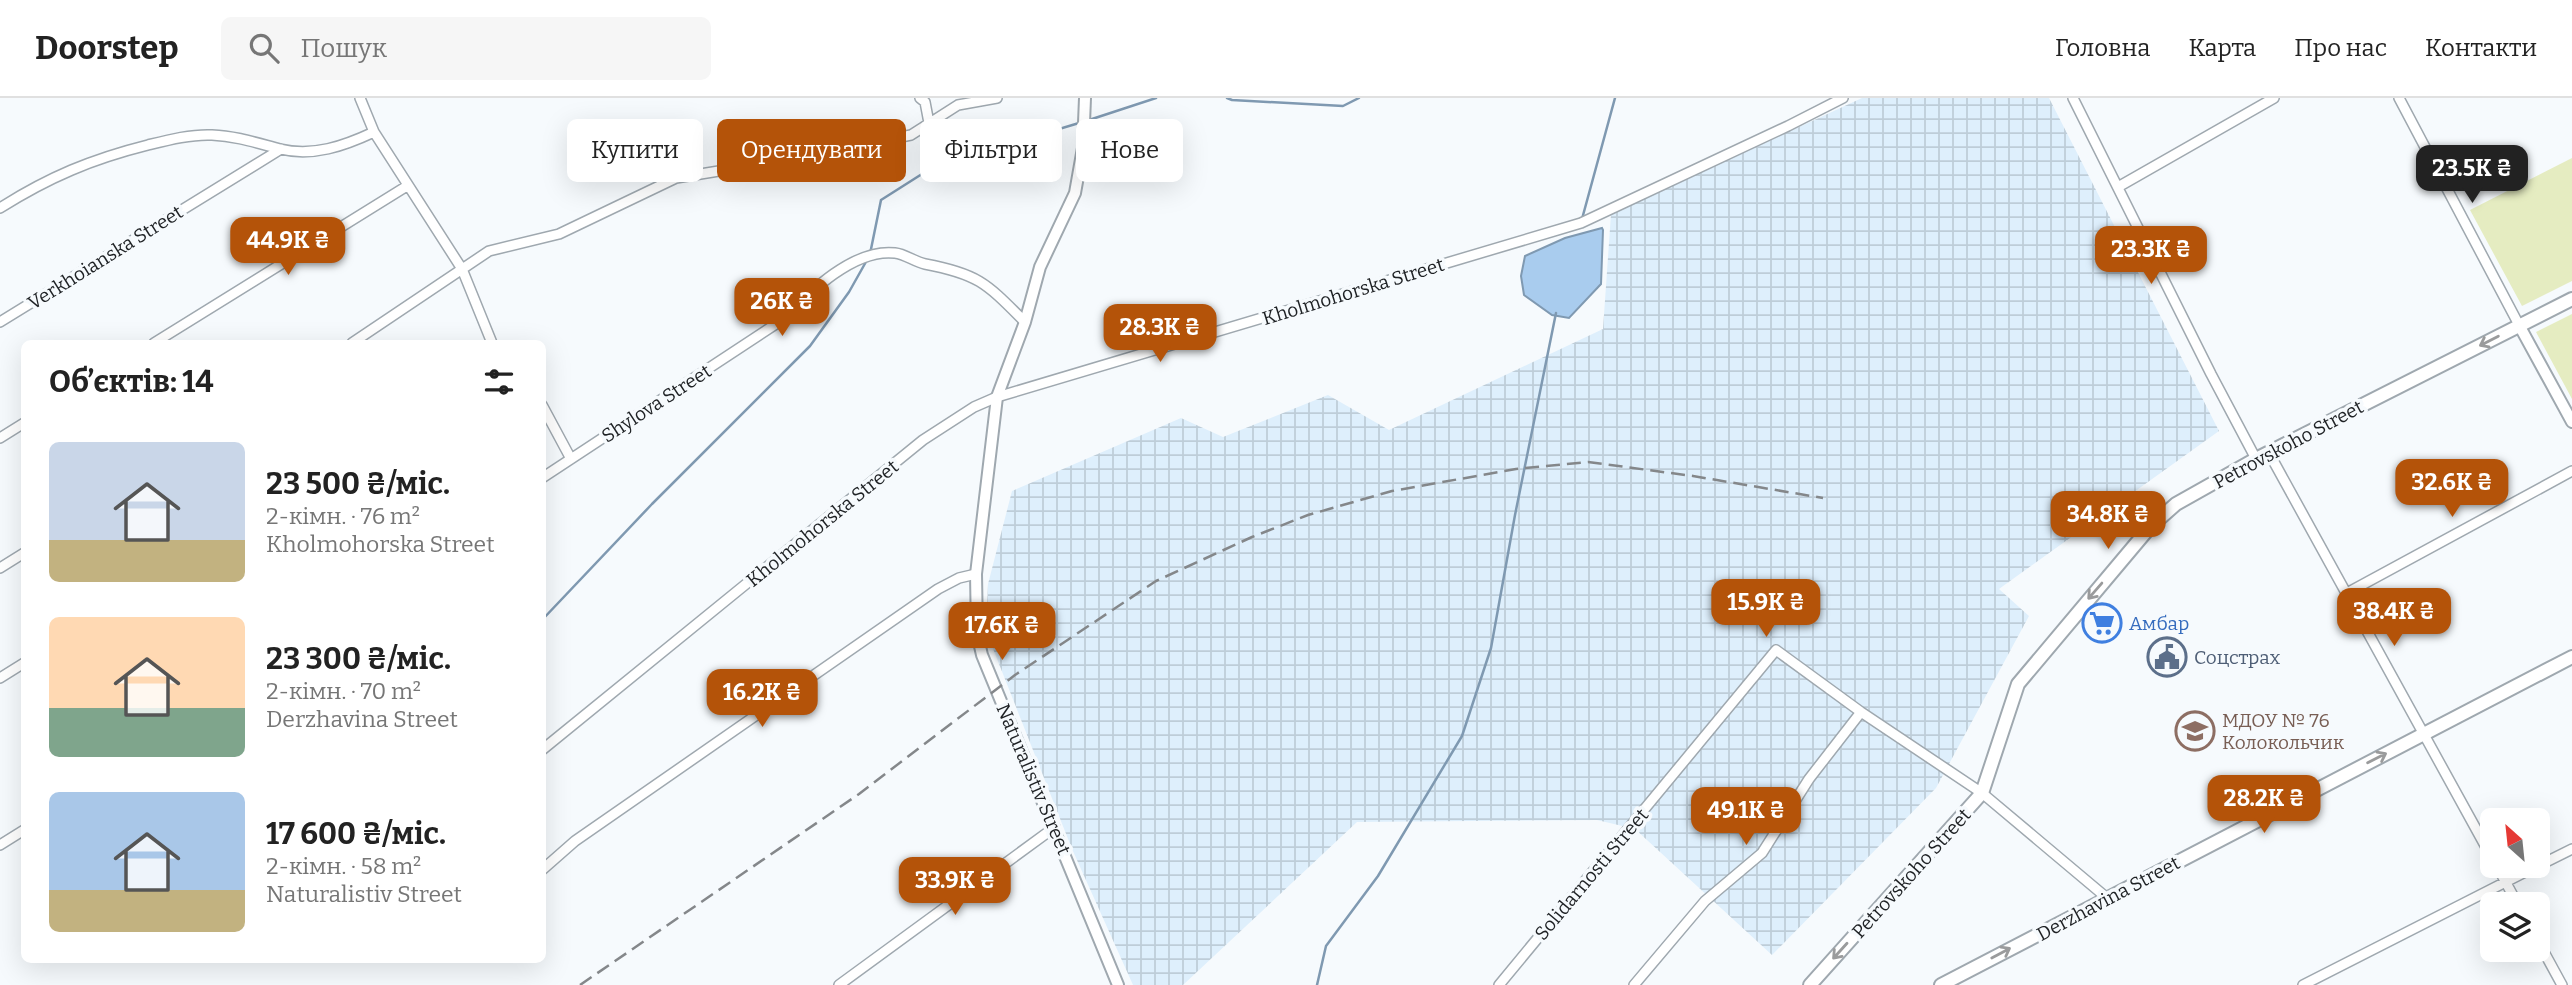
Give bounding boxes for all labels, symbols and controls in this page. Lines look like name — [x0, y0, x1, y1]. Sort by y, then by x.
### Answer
search box — [221, 17, 711, 80]
text: Doorstep — [35, 28, 179, 68]
icon: search — [245, 29, 283, 67]
text: Пошук — [301, 33, 387, 64]
text: Головна — [2055, 34, 2150, 62]
text: Карта — [2188, 34, 2256, 62]
text: Про нас — [2294, 34, 2387, 62]
text: Контакти — [2425, 34, 2537, 62]
chip: Купити — [567, 119, 703, 182]
chip: Орендувати — [717, 119, 906, 182]
chip: Фільтри — [920, 119, 1062, 182]
chip: Нове — [1076, 119, 1183, 182]
pin: 23.5K ₴ — [2407, 146, 2537, 205]
text: 23.5K ₴ — [2432, 154, 2512, 182]
street label: Verkhoianska Street — [24, 200, 187, 314]
pin: 44.9K ₴ — [223, 218, 353, 277]
text: 44.9K ₴ — [246, 226, 330, 254]
pin: 23.3K ₴ — [2086, 226, 2216, 286]
text: 23.3K ₴ — [2111, 235, 2191, 263]
street label: Kholmohorska Street — [1260, 253, 1447, 330]
pin: 26K ₴ — [733, 278, 831, 338]
text: 26K ₴ — [750, 287, 814, 315]
pin: 28.3K ₴ — [1095, 304, 1225, 364]
text: 28.3K ₴ — [1120, 313, 1200, 341]
one-way arrow — [2479, 334, 2500, 348]
street label: Shylova Street — [597, 359, 715, 447]
icon: filters — [480, 363, 518, 401]
text: Об’єктів: 14 — [49, 364, 214, 400]
street label: Petrovskoho Street — [2209, 395, 2367, 494]
street label: Kholmohorska Street — [742, 455, 903, 592]
pin: 32.6K ₴ — [2387, 460, 2517, 519]
text: 23 500 ₴/міс. — [266, 466, 450, 502]
text: 32.6K ₴ — [2411, 468, 2493, 496]
icon: home — [105, 470, 189, 554]
pin: 34.8K ₴ — [2043, 491, 2173, 551]
text: 34.8K ₴ — [2067, 500, 2149, 528]
text: 2-кімн. · 76 m² — [266, 502, 420, 530]
text: Kholmohorska Street — [266, 530, 495, 558]
pin: 15.9K ₴ — [1701, 580, 1831, 639]
one-way arrow — [2087, 582, 2103, 600]
text: 15.9K ₴ — [1727, 588, 1805, 616]
pin: 38.4K ₴ — [2329, 588, 2459, 648]
text: 38.4K ₴ — [2353, 597, 2435, 625]
pin: 17.6K ₴ — [937, 602, 1067, 662]
supermarket icon: Амбар — [2081, 602, 2123, 644]
text: 17.6K ₴ — [965, 611, 1039, 639]
place label: Амбар — [2129, 612, 2189, 635]
public building icon: Соцстрах — [2146, 636, 2188, 678]
text: 23 300 ₴/міс. — [266, 641, 451, 677]
icon: home — [105, 645, 189, 729]
place label: Соцстрах — [2194, 646, 2281, 669]
pin: 16.2K ₴ — [697, 670, 827, 729]
text: 2-кімн. · 70 m² — [266, 677, 421, 705]
text: 16.2K ₴ — [723, 678, 801, 706]
street label: Naturalistiv Street — [991, 700, 1076, 858]
text: Derzhavina Street — [266, 705, 458, 733]
place label: МДОУ № 76 Колокольчик — [2222, 709, 2345, 754]
school or university icon: МДОУ № 76 Колокольчик — [2174, 710, 2216, 752]
one-way arrow — [2366, 751, 2387, 764]
pin: 28.2K ₴ — [2199, 776, 2329, 835]
text: 28.2K ₴ — [2223, 784, 2305, 812]
pin: 49.1K ₴ — [1681, 788, 1811, 847]
text: 49.1K ₴ — [1707, 796, 1785, 824]
street label: Solidarnosti Street — [1530, 804, 1653, 945]
street label: Petrovskoho Street — [1847, 804, 1976, 943]
north arrow — [2480, 808, 2550, 878]
map controls — [2480, 808, 2550, 962]
text: 17 600 ₴/міс. — [266, 816, 446, 852]
icon: home — [105, 820, 189, 904]
street label: Derzhavina Street — [2033, 851, 2184, 946]
text: 2-кімн. · 58 m² — [266, 852, 421, 880]
pin: 33.9K ₴ — [890, 858, 1020, 917]
text: 33.9K ₴ — [915, 866, 995, 894]
text: Naturalistiv Street — [266, 880, 462, 908]
button: layers — [2480, 892, 2550, 962]
one-way arrow — [1832, 942, 1849, 959]
one-way arrow — [1990, 946, 2011, 960]

